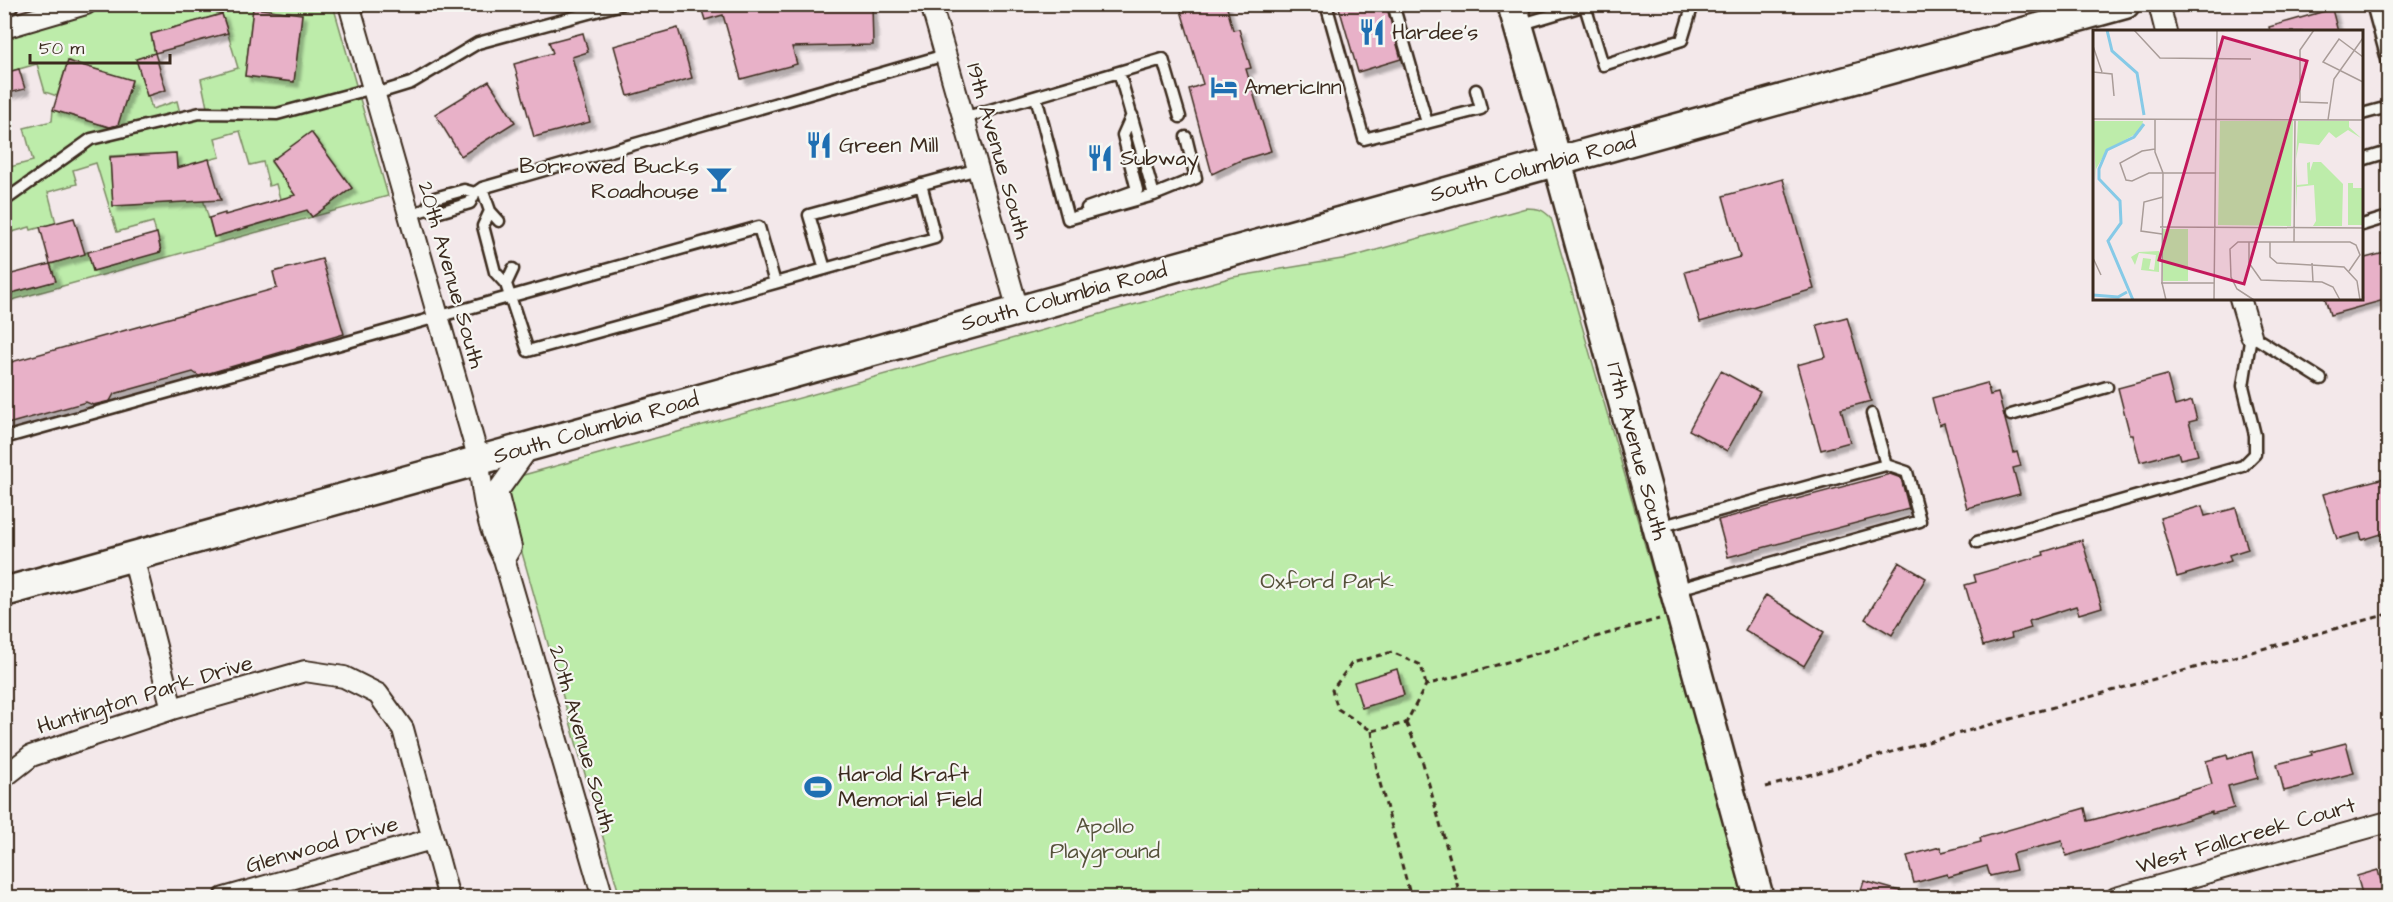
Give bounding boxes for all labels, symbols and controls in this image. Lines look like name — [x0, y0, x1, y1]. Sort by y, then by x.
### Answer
restaurant icon: Hardee's — [1357, 17, 1387, 47]
place label: Hardee's — [1392, 17, 1478, 48]
scale bar — [30, 27, 170, 65]
inset map — [2093, 30, 2363, 300]
text: 50 m — [39, 36, 84, 61]
street label: 19th Avenue South — [958, 59, 1038, 243]
hotel icon: AmericInn — [1209, 72, 1239, 102]
place label: AmericInn — [1244, 72, 1342, 103]
street label: South Columbia Road — [1427, 126, 1639, 210]
restaurant icon: Green Mill — [804, 130, 834, 160]
place label: Green Mill — [839, 130, 938, 161]
restaurant icon: Subway — [1085, 143, 1115, 173]
place label: Subway — [1120, 143, 1199, 175]
place label: Borrowed Bucks Roadhouse — [519, 151, 699, 207]
bar icon: Borrowed Bucks Roadhouse — [704, 164, 734, 194]
street label: 20th Avenue South — [410, 178, 493, 372]
street label: South Columbia Road — [958, 255, 1170, 339]
street label: 17th Avenue South — [1598, 359, 1676, 543]
street label: South Columbia Road — [490, 384, 702, 472]
park label: Oxford Park — [1260, 566, 1394, 597]
street label: 20th Avenue South — [541, 642, 624, 836]
street label: Huntington Park Drive — [33, 647, 257, 744]
place label: Harold Kraft Memorial Field — [838, 759, 982, 815]
sports icon: Harold Kraft Memorial Field — [803, 772, 833, 802]
street label: West Fallcreek Court — [2133, 790, 2359, 882]
street label: Glenwood Drive — [242, 808, 402, 882]
park label: Apollo Playground — [1050, 811, 1160, 868]

